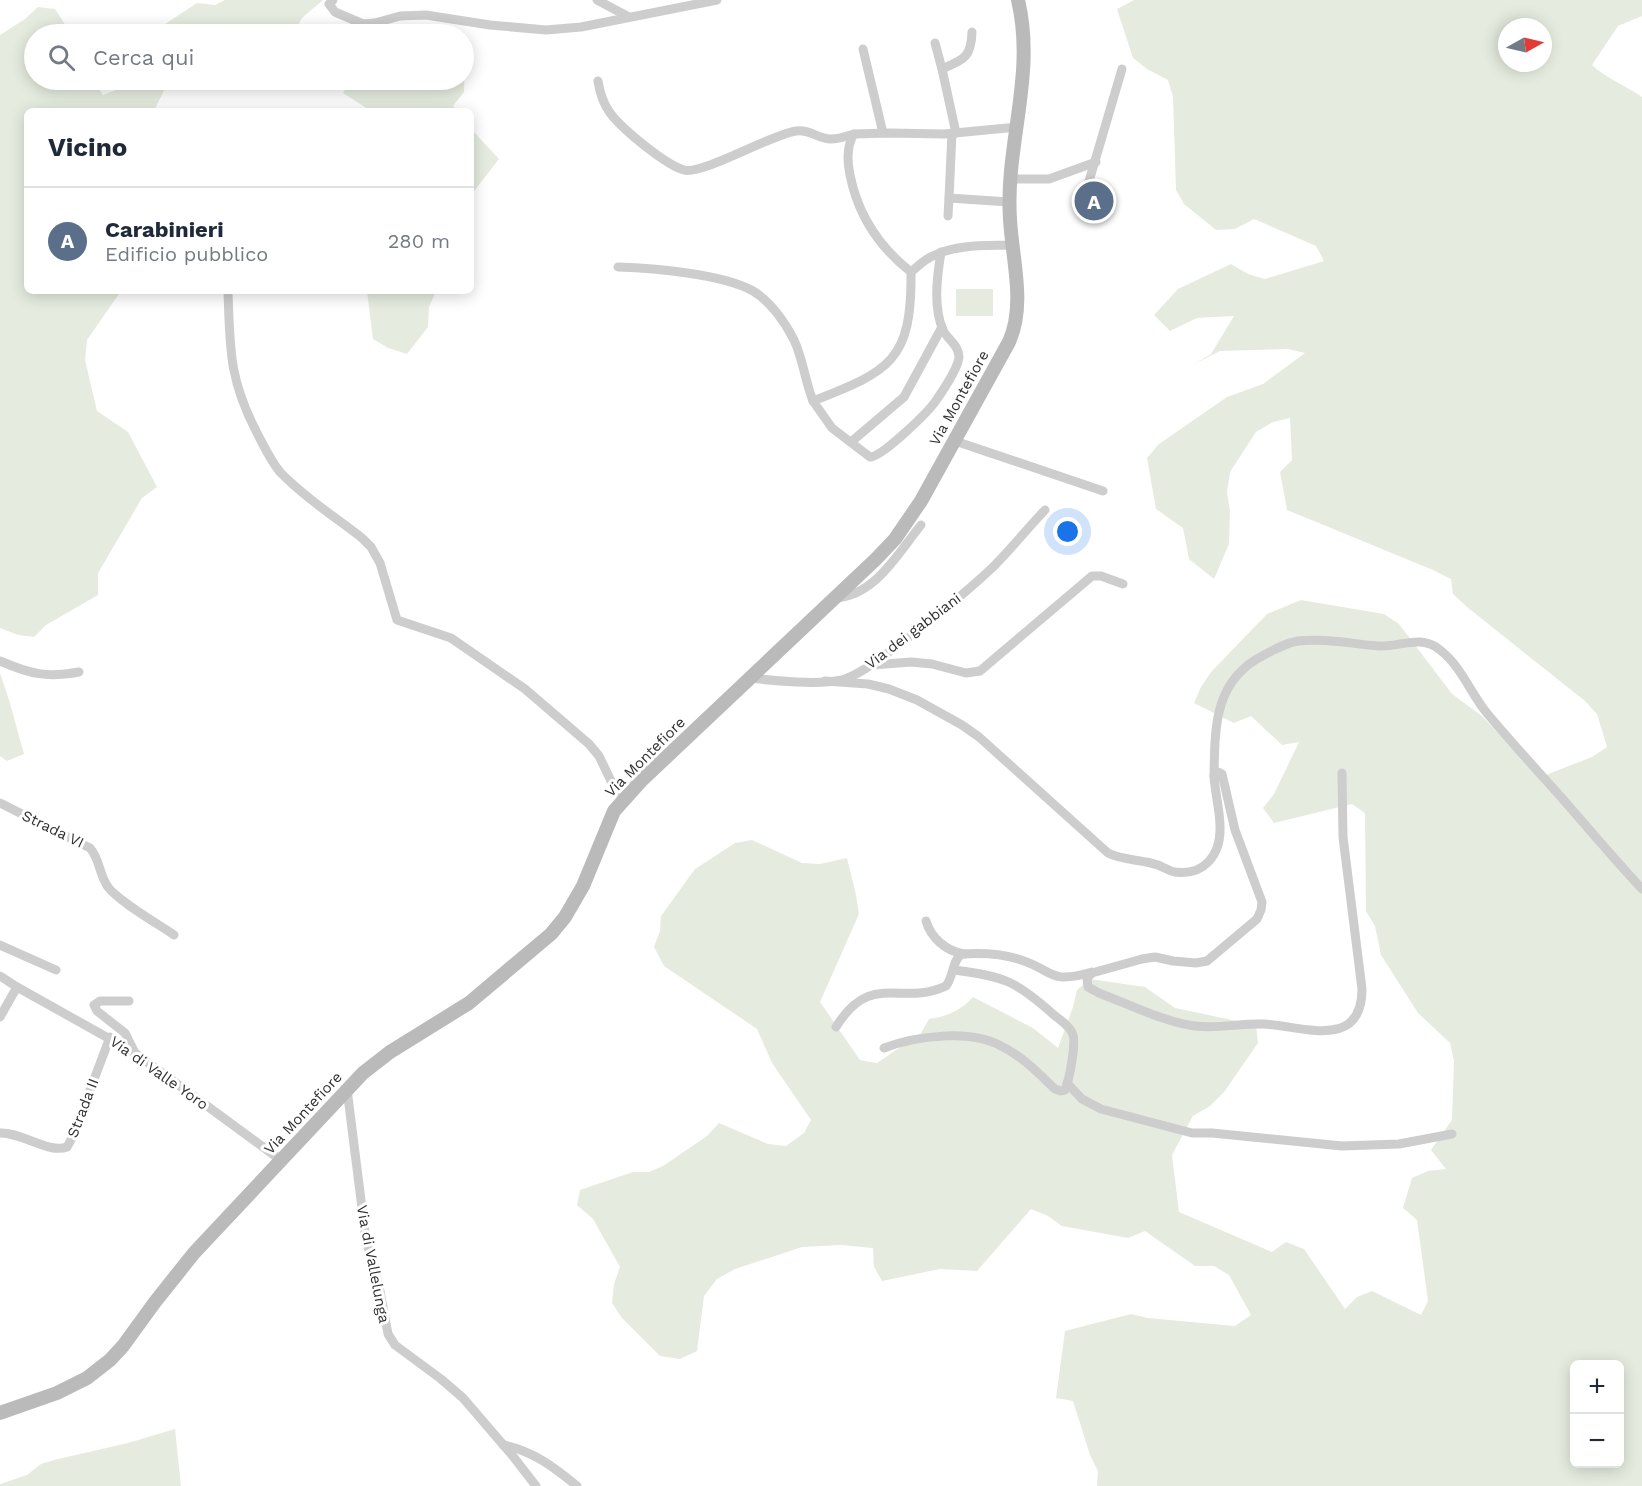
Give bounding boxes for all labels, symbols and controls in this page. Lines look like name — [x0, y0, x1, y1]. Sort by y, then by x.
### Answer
north arrow — [1498, 18, 1552, 72]
search box — [24, 24, 474, 90]
icon: search — [45, 41, 78, 74]
text: Cerca qui — [93, 45, 194, 70]
text: Vicino — [48, 132, 127, 162]
pin: A — [1074, 178, 1114, 224]
text: Carabinieri — [105, 217, 224, 242]
text: A — [61, 229, 74, 253]
text: 280 m — [388, 229, 450, 253]
text: Edificio pubblico — [105, 242, 268, 266]
street label: Via Montefiore — [925, 347, 993, 449]
your location — [1053, 517, 1082, 546]
street label: Via dei gabbiani — [862, 589, 964, 673]
street label: Via Montefiore — [601, 713, 689, 801]
street label: Strada VI — [19, 806, 87, 852]
street label: Via di Valle Yoro — [106, 1032, 212, 1114]
street label: Via Montefiore — [260, 1068, 346, 1158]
street label: Strada II — [64, 1076, 102, 1140]
street label: Via di Vallelunga — [353, 1204, 393, 1325]
map controls — [1570, 1360, 1624, 1468]
button: + — [1570, 1360, 1624, 1414]
button: − — [1570, 1414, 1624, 1468]

